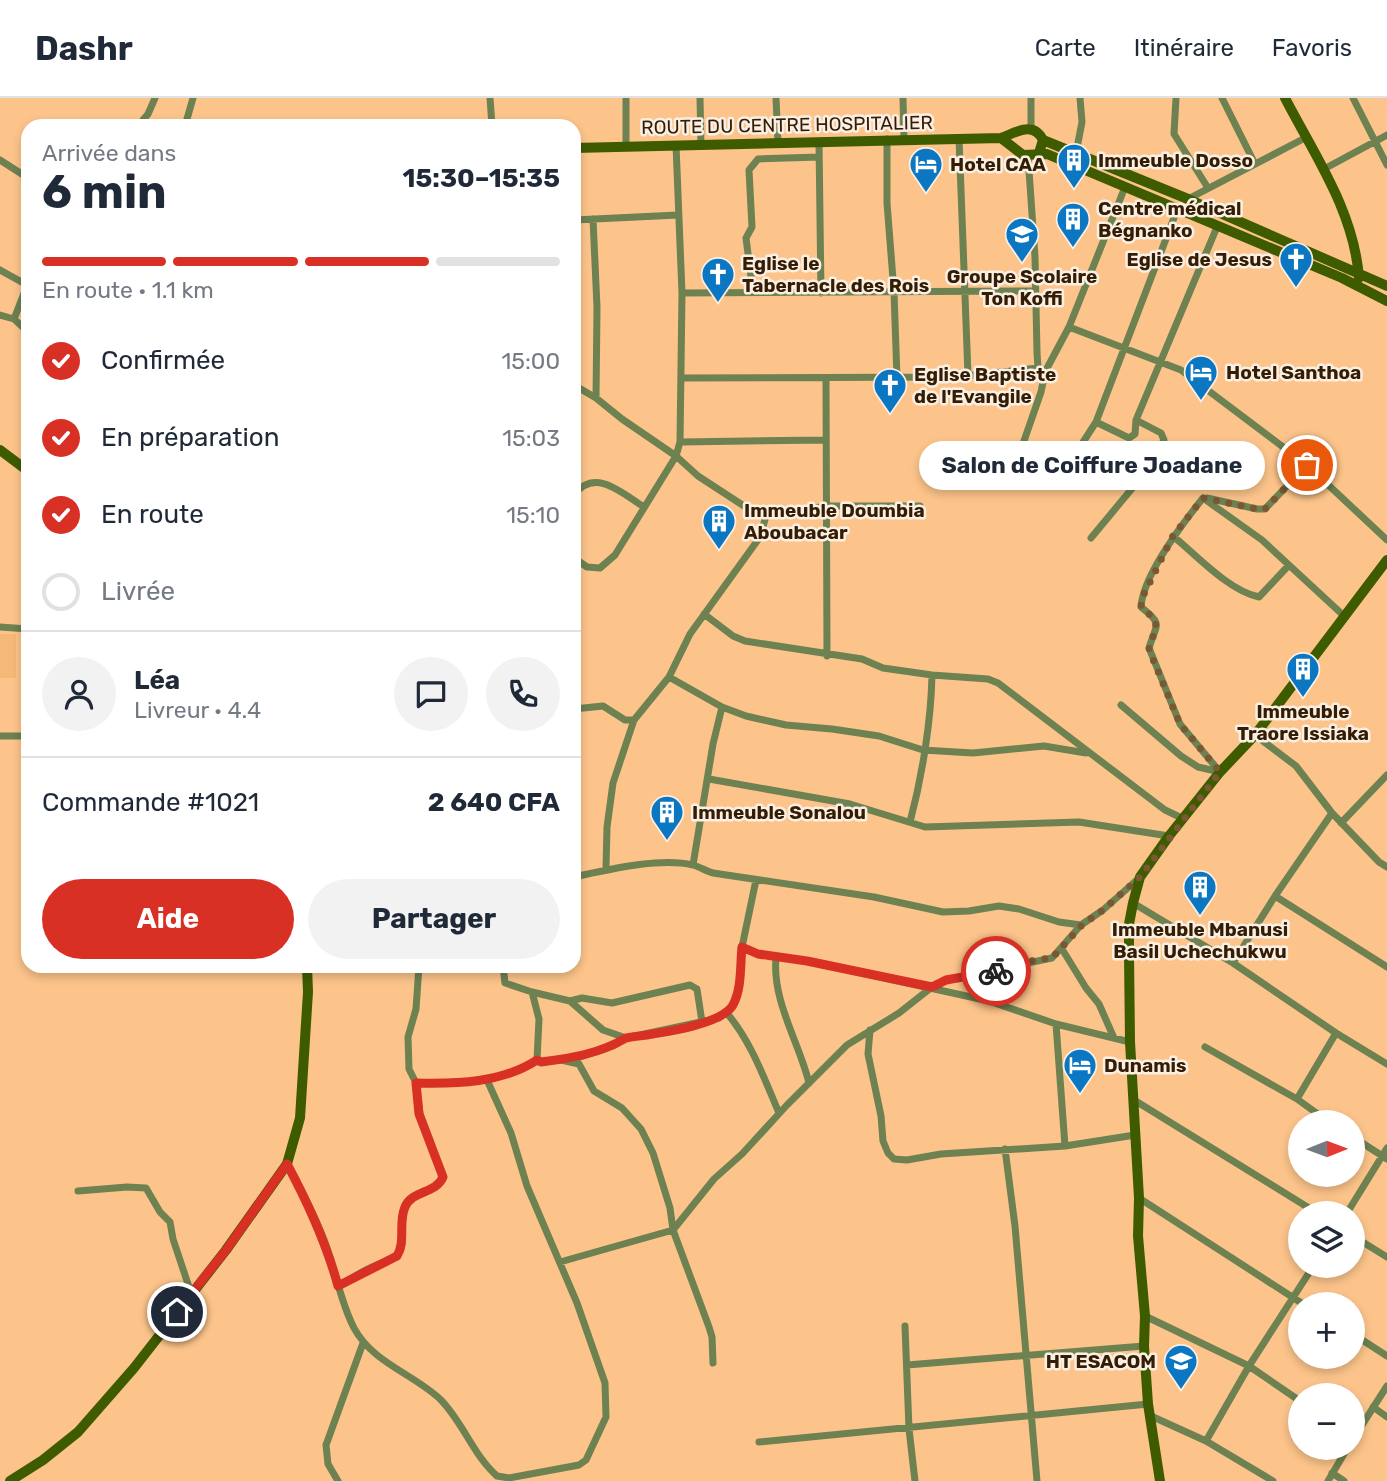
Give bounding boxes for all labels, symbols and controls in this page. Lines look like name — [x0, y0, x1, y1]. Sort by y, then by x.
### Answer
text: Dashr — [35, 29, 133, 68]
text: Carte — [1035, 34, 1096, 62]
text: Itinéraire — [1134, 34, 1234, 62]
text: Favoris — [1272, 34, 1352, 62]
street label: ROUTE DU CENTRE HOSPITALIER — [641, 111, 933, 139]
text: Arrivée dans — [42, 139, 176, 167]
building icon: Immeuble Dosso — [1055, 141, 1093, 190]
hotel icon: Hotel CAA — [907, 145, 945, 194]
place label: Immeuble Dosso — [1098, 149, 1253, 172]
place label: Hotel CAA — [950, 153, 1046, 176]
text: 15:30–15:35 — [403, 163, 560, 194]
text: 6 min — [42, 165, 167, 220]
place label: Centre médical Bégnanko — [1098, 197, 1241, 242]
building icon: Centre médical Bégnanko — [1054, 200, 1092, 249]
school or university icon: Groupe Scolaire Ton Koffi — [1003, 215, 1041, 264]
church icon: Eglise de Jesus — [1277, 240, 1315, 289]
place label: Eglise de Jesus — [1127, 248, 1272, 271]
place label: Eglise le Tabernacle des Rois — [742, 252, 929, 297]
church icon: Eglise le Tabernacle des Rois — [699, 255, 737, 304]
place label: Groupe Scolaire Ton Koffi — [947, 265, 1097, 310]
text: En route · 1.1 km — [42, 276, 214, 304]
icon: check — [42, 342, 80, 380]
text: Confirmée — [101, 345, 225, 376]
text: 15:00 — [501, 347, 560, 375]
hotel icon: Hotel Santhoa — [1182, 353, 1220, 402]
place label: Hotel Santhoa — [1226, 361, 1361, 384]
place label: Eglise Baptiste de l'Evangile — [914, 363, 1056, 408]
church icon: Eglise Baptiste de l'Evangile — [871, 366, 909, 415]
icon: check — [42, 419, 80, 457]
text: En préparation — [101, 422, 279, 453]
text: 15:03 — [502, 424, 560, 452]
pin — [1277, 435, 1337, 495]
callout: Salon de Coiffure Joadane — [918, 440, 1265, 490]
icon: bag — [1288, 446, 1326, 484]
text: Salon de Coiffure Joadane — [942, 451, 1242, 479]
icon: check — [42, 496, 80, 534]
text: En route — [101, 499, 204, 530]
place label: Immeuble Doumbia Aboubacar — [744, 499, 925, 544]
text: 15:10 — [506, 501, 560, 529]
building icon: Immeuble Doumbia Aboubacar — [700, 502, 738, 551]
text: Livrée — [101, 576, 175, 607]
building icon: Immeuble Traore Issiaka — [1284, 650, 1322, 699]
button: person — [42, 657, 116, 731]
button: chat — [394, 657, 468, 731]
button: phone — [486, 657, 560, 731]
text: Léa — [134, 665, 180, 696]
text: Livreur · 4.4 — [134, 696, 261, 724]
place label: Immeuble Traore Issiaka — [1237, 700, 1369, 745]
text: Commande #1021 — [42, 787, 259, 818]
text: 2 640 CFA — [428, 787, 560, 818]
building icon: Immeuble Sonalou — [648, 793, 686, 842]
place label: Immeuble Sonalou — [692, 801, 866, 824]
building icon: Immeuble Mbanusi Basil Uchechukwu — [1181, 868, 1219, 917]
button: Aide — [42, 879, 294, 959]
button: Partager — [308, 879, 560, 959]
place label: Immeuble Mbanusi Basil Uchechukwu — [1112, 918, 1288, 963]
courier — [961, 936, 1031, 1006]
icon: bike — [977, 952, 1015, 990]
hotel icon: Dunamis — [1061, 1046, 1099, 1095]
place label: Dunamis — [1104, 1054, 1187, 1077]
north arrow — [1288, 1110, 1365, 1186]
map controls — [1288, 1110, 1365, 1460]
button: layers — [1288, 1201, 1365, 1278]
pin — [147, 1282, 207, 1342]
button: + — [1288, 1292, 1365, 1369]
icon: home — [158, 1293, 196, 1331]
school or university icon: HT ESACOM — [1162, 1342, 1200, 1391]
place label: HT ESACOM — [1046, 1350, 1156, 1373]
button: − — [1288, 1383, 1365, 1460]

